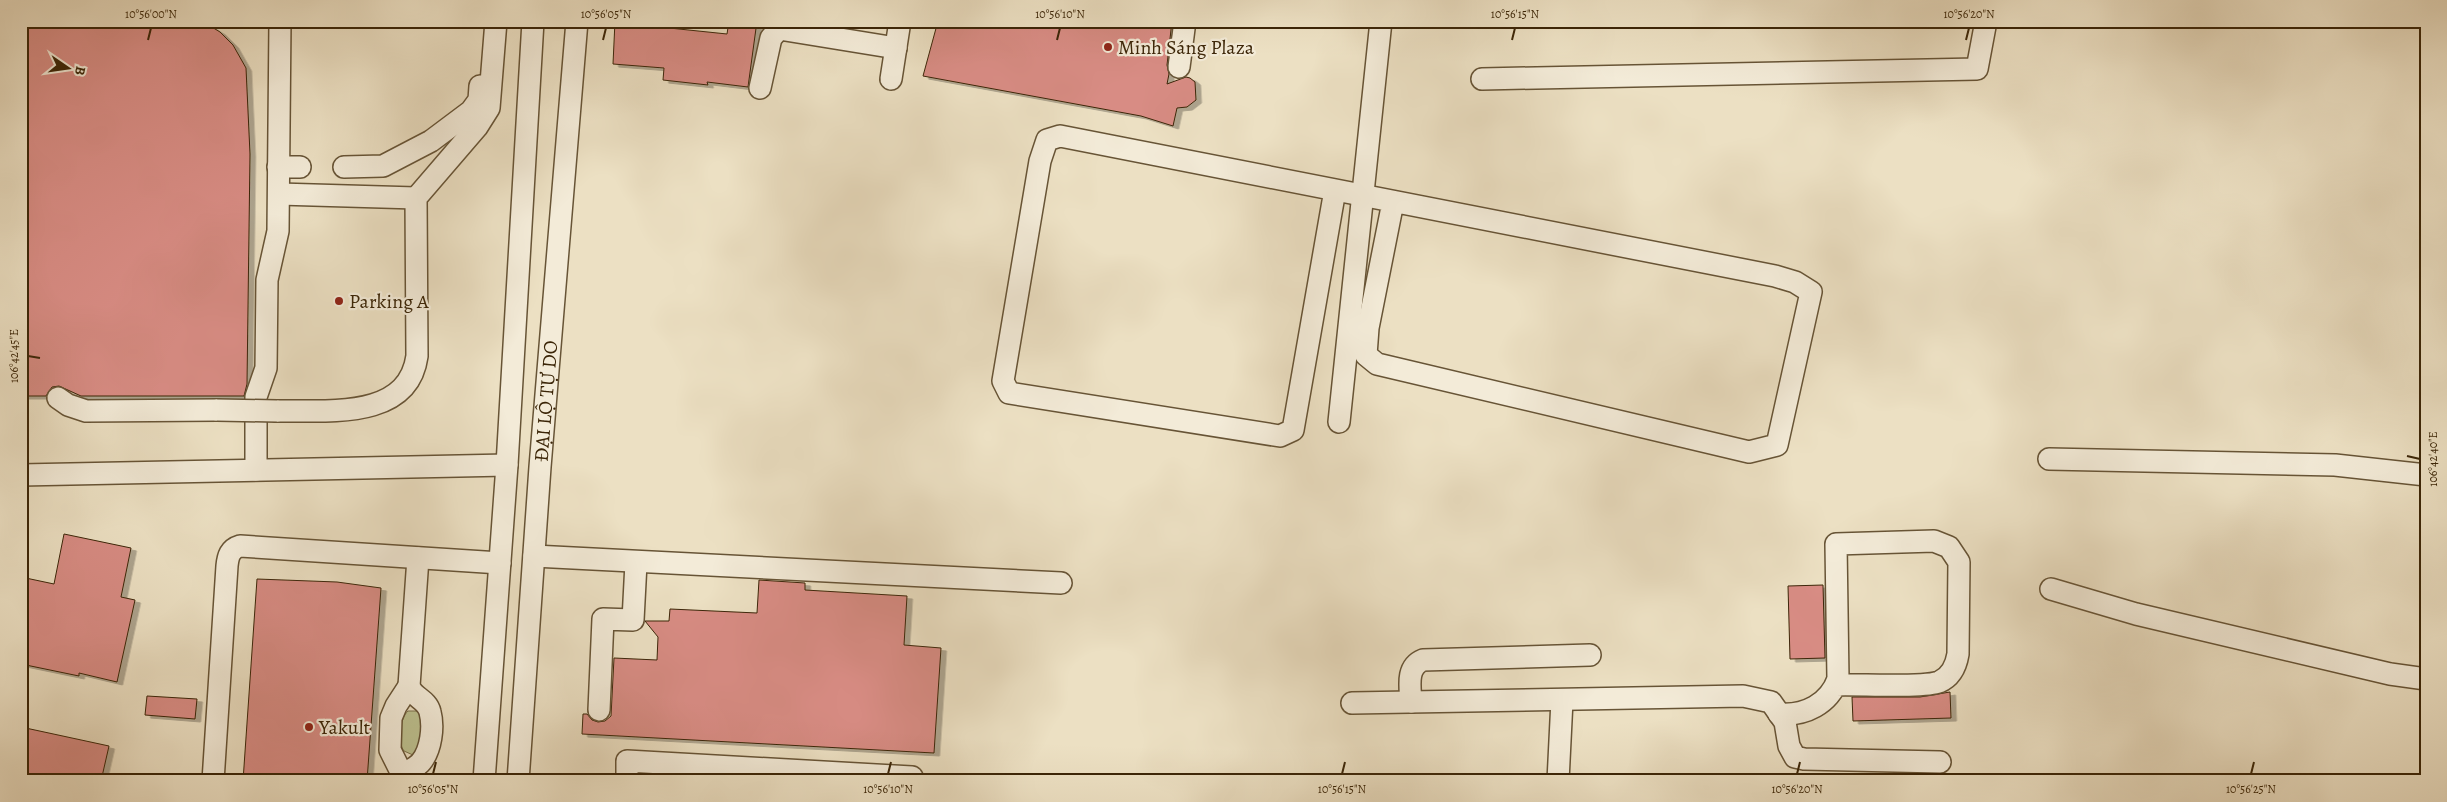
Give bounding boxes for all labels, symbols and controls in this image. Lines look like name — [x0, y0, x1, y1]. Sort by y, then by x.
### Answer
text: 10°56'00"N — [125, 6, 177, 22]
text: 10°56'05"N — [581, 6, 632, 22]
text: 10°56'10"N — [1035, 6, 1085, 22]
text: 10°56'15"N — [1491, 6, 1540, 22]
text: 10°56'20"N — [1943, 6, 1995, 22]
place label: Minh Sáng Plaza — [1118, 34, 1255, 61]
marker: Minh Sáng Plaza — [1102, 41, 1114, 53]
north arrow — [42, 42, 92, 92]
text: B — [70, 64, 90, 77]
place label: Parking A — [349, 288, 429, 315]
marker: Parking A — [333, 295, 345, 307]
text: 106°42'45"E — [6, 329, 22, 383]
street label: ĐẠI LỘ TỰ DO — [527, 339, 564, 463]
text: 106°42'40"E — [2425, 431, 2441, 487]
place label: Yakult — [318, 714, 371, 741]
marker: Yakult — [303, 721, 315, 733]
text: 10°56'05"N — [408, 781, 459, 797]
text: 10°56'10"N — [863, 781, 913, 797]
text: 10°56'15"N — [1318, 781, 1367, 797]
text: 10°56'20"N — [1771, 781, 1823, 797]
text: 10°56'25"N — [2226, 781, 2276, 797]

